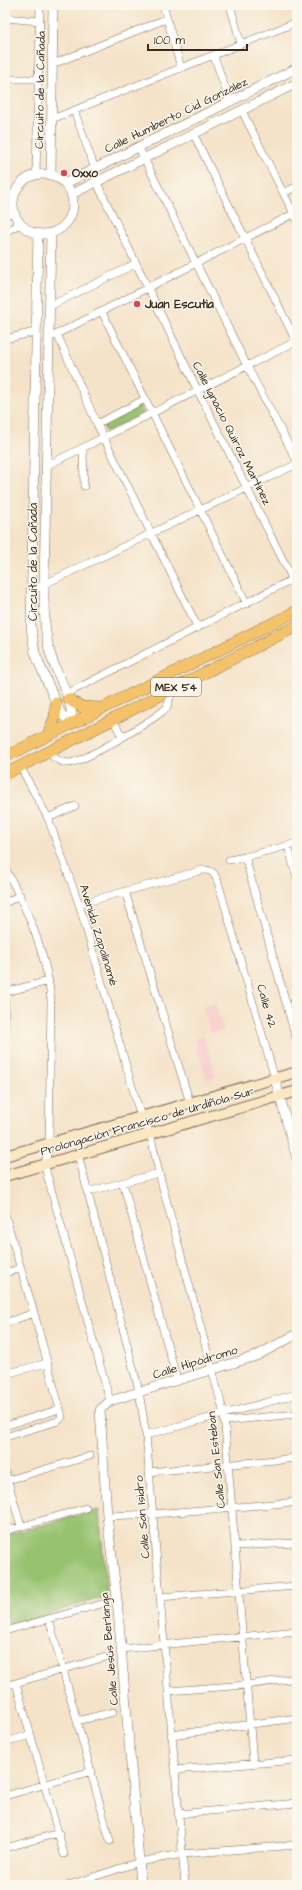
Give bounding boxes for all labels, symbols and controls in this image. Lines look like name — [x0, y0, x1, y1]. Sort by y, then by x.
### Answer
scale bar — [148, 26, 247, 52]
street label: Circuito de la Cañada — [31, 31, 50, 149]
text: 100 m — [154, 32, 185, 49]
street label: Calle Humberto Cid González — [102, 73, 251, 158]
place label: Oxxo — [72, 165, 98, 182]
marker: Oxxo — [59, 168, 69, 178]
place label: Juan Escutia — [144, 296, 215, 313]
marker: Juan Escutia — [132, 299, 142, 309]
street label: Calle Ignacio Quiroz Martínez — [187, 358, 275, 508]
street label: Circuito de la Cañada — [25, 503, 42, 621]
road number: MEX 54 — [151, 678, 201, 696]
street label: Avenida Zapalinamé — [75, 882, 122, 988]
street label: Calle 42 — [252, 982, 281, 1030]
street label: Prolongación Francisco de Urdiñola Sur — [38, 1083, 256, 1161]
street label: Calle Hipódromo — [151, 1341, 240, 1383]
street label: Calle San Esteban — [203, 1411, 230, 1509]
street label: Calle San Isidro — [130, 1474, 155, 1559]
street label: Calle Jesús Berlanga — [96, 1592, 124, 1706]

